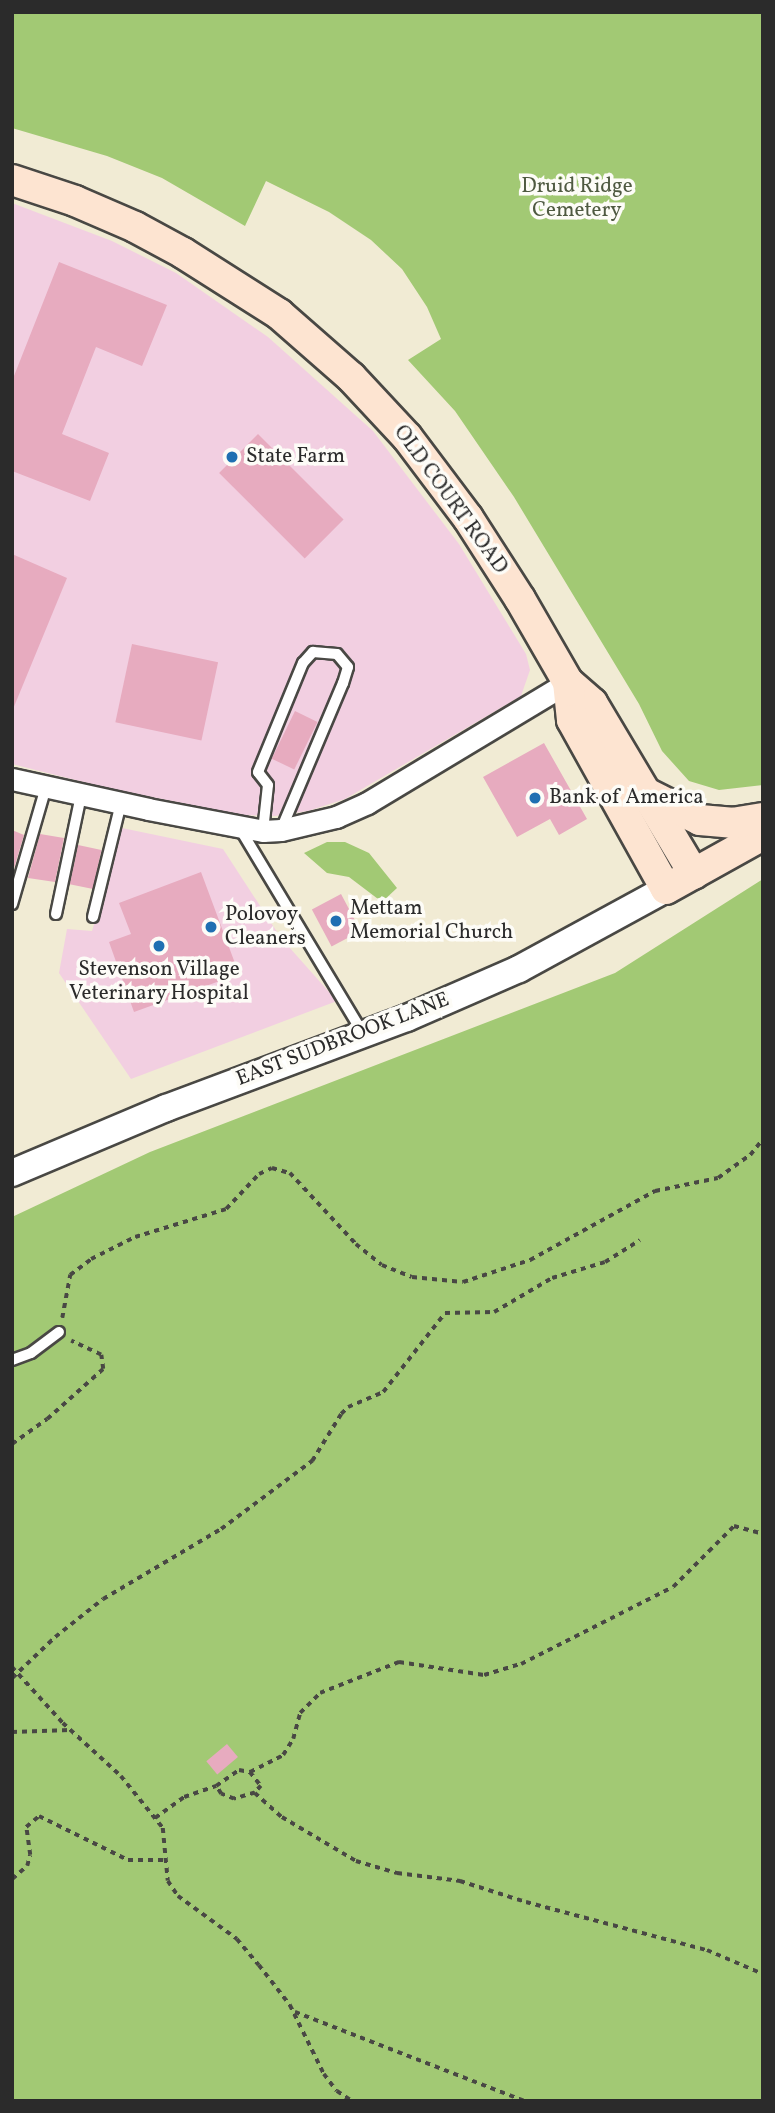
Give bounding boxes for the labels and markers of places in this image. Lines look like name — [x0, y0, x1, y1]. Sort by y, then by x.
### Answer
place label: State Farm — [246, 444, 345, 470]
marker: State Farm — [224, 449, 240, 465]
place label: Bank of America — [549, 785, 702, 811]
marker: Bank of America — [527, 790, 543, 806]
place label: Mettam Memorial Church — [350, 896, 513, 946]
place label: Polovoy Cleaners — [225, 902, 306, 952]
marker: Mettam Memorial Church — [328, 913, 344, 929]
marker: Polovoy Cleaners — [203, 919, 219, 935]
marker: Stevenson Village Veterinary Hospital — [151, 938, 167, 954]
place label: Stevenson Village Veterinary Hospital — [69, 957, 249, 1007]

